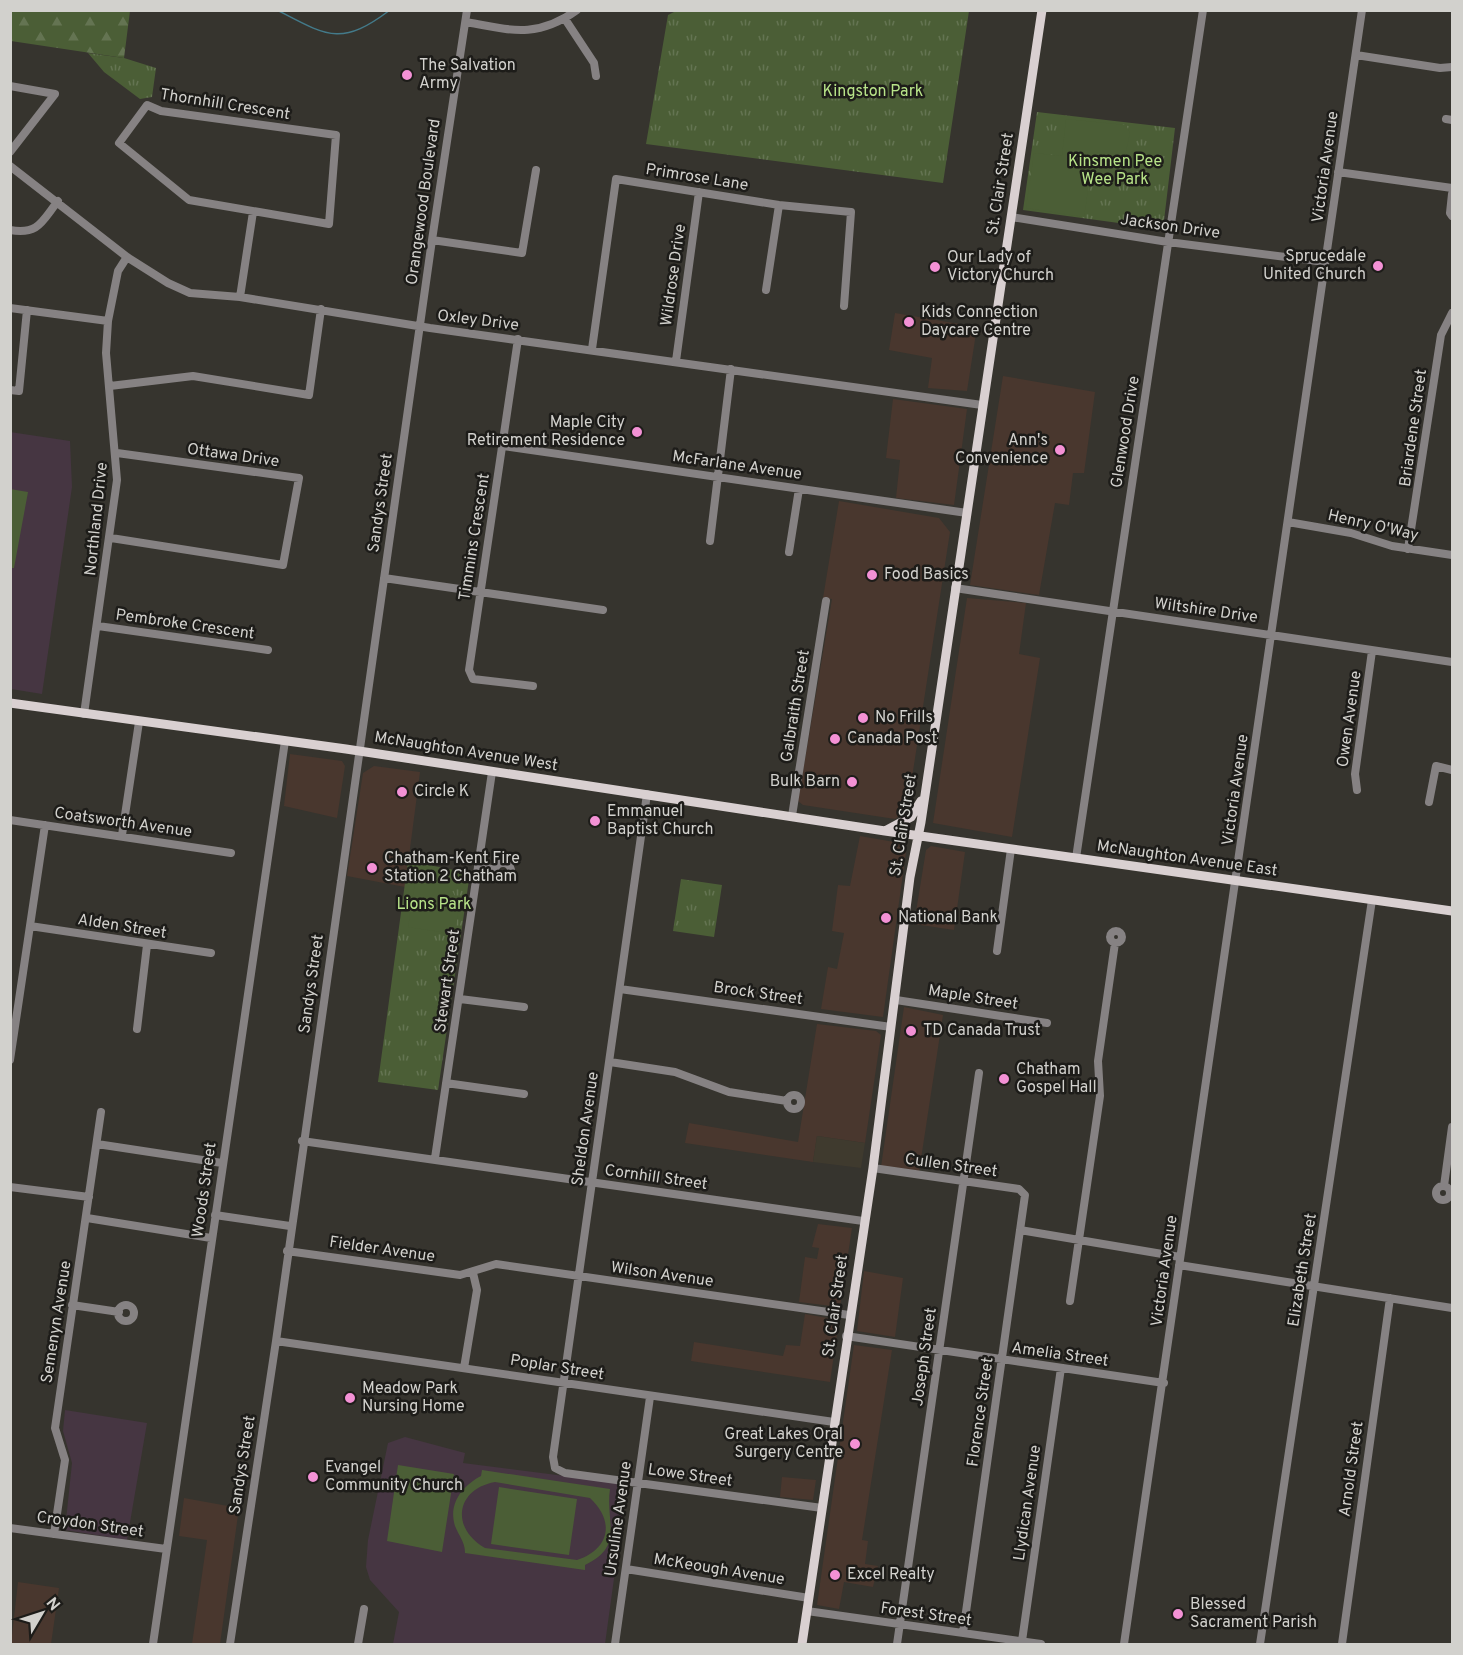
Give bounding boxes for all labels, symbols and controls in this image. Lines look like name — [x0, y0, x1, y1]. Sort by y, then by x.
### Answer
place label: The Salvation Army — [419, 56, 516, 94]
marker: The Salvation Army — [400, 68, 414, 82]
park label: Kingston Park — [823, 82, 923, 102]
street label: Thornhill Crescent — [159, 85, 291, 125]
street label: Victoria Avenue — [1308, 110, 1344, 224]
street label: Orangewood Boulevard — [402, 118, 446, 286]
street label: St. Clair Street — [983, 131, 1019, 237]
park label: Kinsmen Pee Wee Park — [1068, 152, 1162, 190]
street label: Primrose Lane — [644, 160, 750, 196]
street label: Jackson Drive — [1119, 210, 1221, 244]
street label: Wildrose Drive — [657, 223, 691, 327]
place label: Sprucedale United Church — [1263, 247, 1366, 285]
place label: Our Lady of Victory Church — [947, 248, 1054, 286]
marker: Sprucedale United Church — [1371, 259, 1385, 273]
marker: Our Lady of Victory Church — [928, 260, 942, 274]
place label: Kids Connection Daycare Centre — [921, 303, 1038, 341]
street label: Oxley Drive — [436, 306, 520, 336]
marker: Kids Connection Daycare Centre — [902, 315, 916, 329]
street label: Briardene Street — [1396, 368, 1432, 488]
street label: Glenwood Drive — [1107, 375, 1145, 489]
place label: Maple City Retirement Residence — [467, 413, 625, 451]
marker: Maple City Retirement Residence — [630, 425, 644, 439]
place label: Ann's Convenience — [955, 431, 1048, 469]
street label: Ottawa Drive — [186, 440, 280, 472]
marker: Ann's Convenience — [1053, 443, 1067, 457]
street label: McFarlane Avenue — [671, 447, 803, 485]
street label: Sandys Street — [364, 452, 398, 554]
street label: Northland Drive — [81, 461, 113, 577]
street label: Timmins Crescent — [455, 472, 495, 602]
street label: Henry O'Way — [1326, 506, 1420, 546]
place label: Food Basics — [884, 565, 969, 585]
marker: Food Basics — [865, 568, 879, 582]
street label: Wiltshire Drive — [1153, 594, 1259, 628]
street label: Pembroke Crescent — [114, 605, 256, 645]
street label: Galbraith Street — [777, 648, 815, 764]
street label: Owen Avenue — [1333, 669, 1367, 769]
place label: No Frills — [875, 708, 933, 728]
marker: No Frills — [856, 711, 870, 725]
street label: McNaughton Avenue West — [373, 728, 559, 776]
place label: Canada Post — [847, 729, 937, 749]
marker: Canada Post — [828, 732, 842, 746]
street label: Victoria Avenue — [1218, 733, 1254, 847]
place label: Bulk Barn — [770, 772, 840, 792]
street label: St. Clair Street — [886, 772, 922, 878]
marker: Bulk Barn — [845, 775, 859, 789]
place label: Circle K — [414, 782, 469, 802]
marker: Circle K — [395, 785, 409, 799]
place label: Emmanuel Baptist Church — [607, 802, 713, 840]
street label: Coatsworth Avenue — [53, 803, 193, 843]
marker: Emmanuel Baptist Church — [588, 814, 602, 828]
street label: McNaughton Avenue East — [1095, 836, 1279, 882]
place label: Chatham-Kent Fire Station 2 Chatham — [384, 849, 520, 887]
marker: Chatham-Kent Fire Station 2 Chatham — [365, 861, 379, 875]
park label: Lions Park — [396, 895, 472, 915]
place label: National Bank — [898, 908, 998, 928]
street label: Alden Street — [76, 910, 168, 944]
marker: National Bank — [879, 911, 893, 925]
street label: Stewart Street — [431, 928, 465, 1034]
street label: Sandys Street — [295, 933, 329, 1035]
street label: Brock Street — [712, 978, 804, 1010]
street label: Maple Street — [927, 981, 1019, 1015]
place label: TD Canada Trust — [923, 1021, 1041, 1041]
marker: TD Canada Trust — [904, 1024, 918, 1038]
place label: Chatham Gospel Hall — [1016, 1060, 1097, 1098]
street label: Sheldon Avenue — [568, 1071, 604, 1187]
marker: Chatham Gospel Hall — [997, 1072, 1011, 1086]
street label: Woods Street — [188, 1141, 222, 1239]
street label: Cullen Street — [903, 1150, 999, 1182]
street label: Cornhill Street — [603, 1161, 709, 1195]
street label: Elizabeth Street — [1284, 1212, 1322, 1328]
street label: Victoria Avenue — [1147, 1214, 1183, 1328]
street label: Fielder Avenue — [328, 1233, 436, 1267]
street label: St. Clair Street — [819, 1253, 853, 1359]
street label: Wilson Avenue — [609, 1258, 715, 1292]
street label: Semenyn Avenue — [37, 1259, 77, 1385]
street label: Joseph Street — [908, 1306, 942, 1408]
street label: Amelia Street — [1010, 1338, 1110, 1372]
street label: Poplar Street — [509, 1351, 605, 1385]
street label: Florence Street — [963, 1356, 999, 1468]
place label: Meadow Park Nursing Home — [362, 1379, 465, 1417]
marker: Meadow Park Nursing Home — [343, 1391, 357, 1405]
street label: Sandys Street — [225, 1414, 261, 1516]
street label: Arnold Street — [1335, 1420, 1369, 1518]
place label: Great Lakes Oral Surgery Centre — [724, 1425, 843, 1463]
marker: Great Lakes Oral Surgery Centre — [848, 1437, 862, 1451]
street label: Llydican Avenue — [1010, 1444, 1046, 1562]
place label: Evangel Community Church — [325, 1458, 463, 1496]
street label: Ursuline Avenue — [601, 1460, 637, 1578]
street label: Lowe Street — [646, 1460, 734, 1492]
marker: Evangel Community Church — [306, 1470, 320, 1484]
street label: Croydon Street — [35, 1508, 145, 1542]
street label: McKeough Avenue — [652, 1550, 786, 1590]
place label: Excel Realty — [847, 1565, 935, 1585]
marker: Excel Realty — [828, 1568, 842, 1582]
north arrow — [12, 1583, 72, 1643]
text: N — [41, 1594, 63, 1616]
place label: Blessed Sacrament Parish — [1190, 1595, 1317, 1633]
street label: Forest Street — [879, 1599, 973, 1631]
marker: Blessed Sacrament Parish — [1171, 1607, 1185, 1621]

